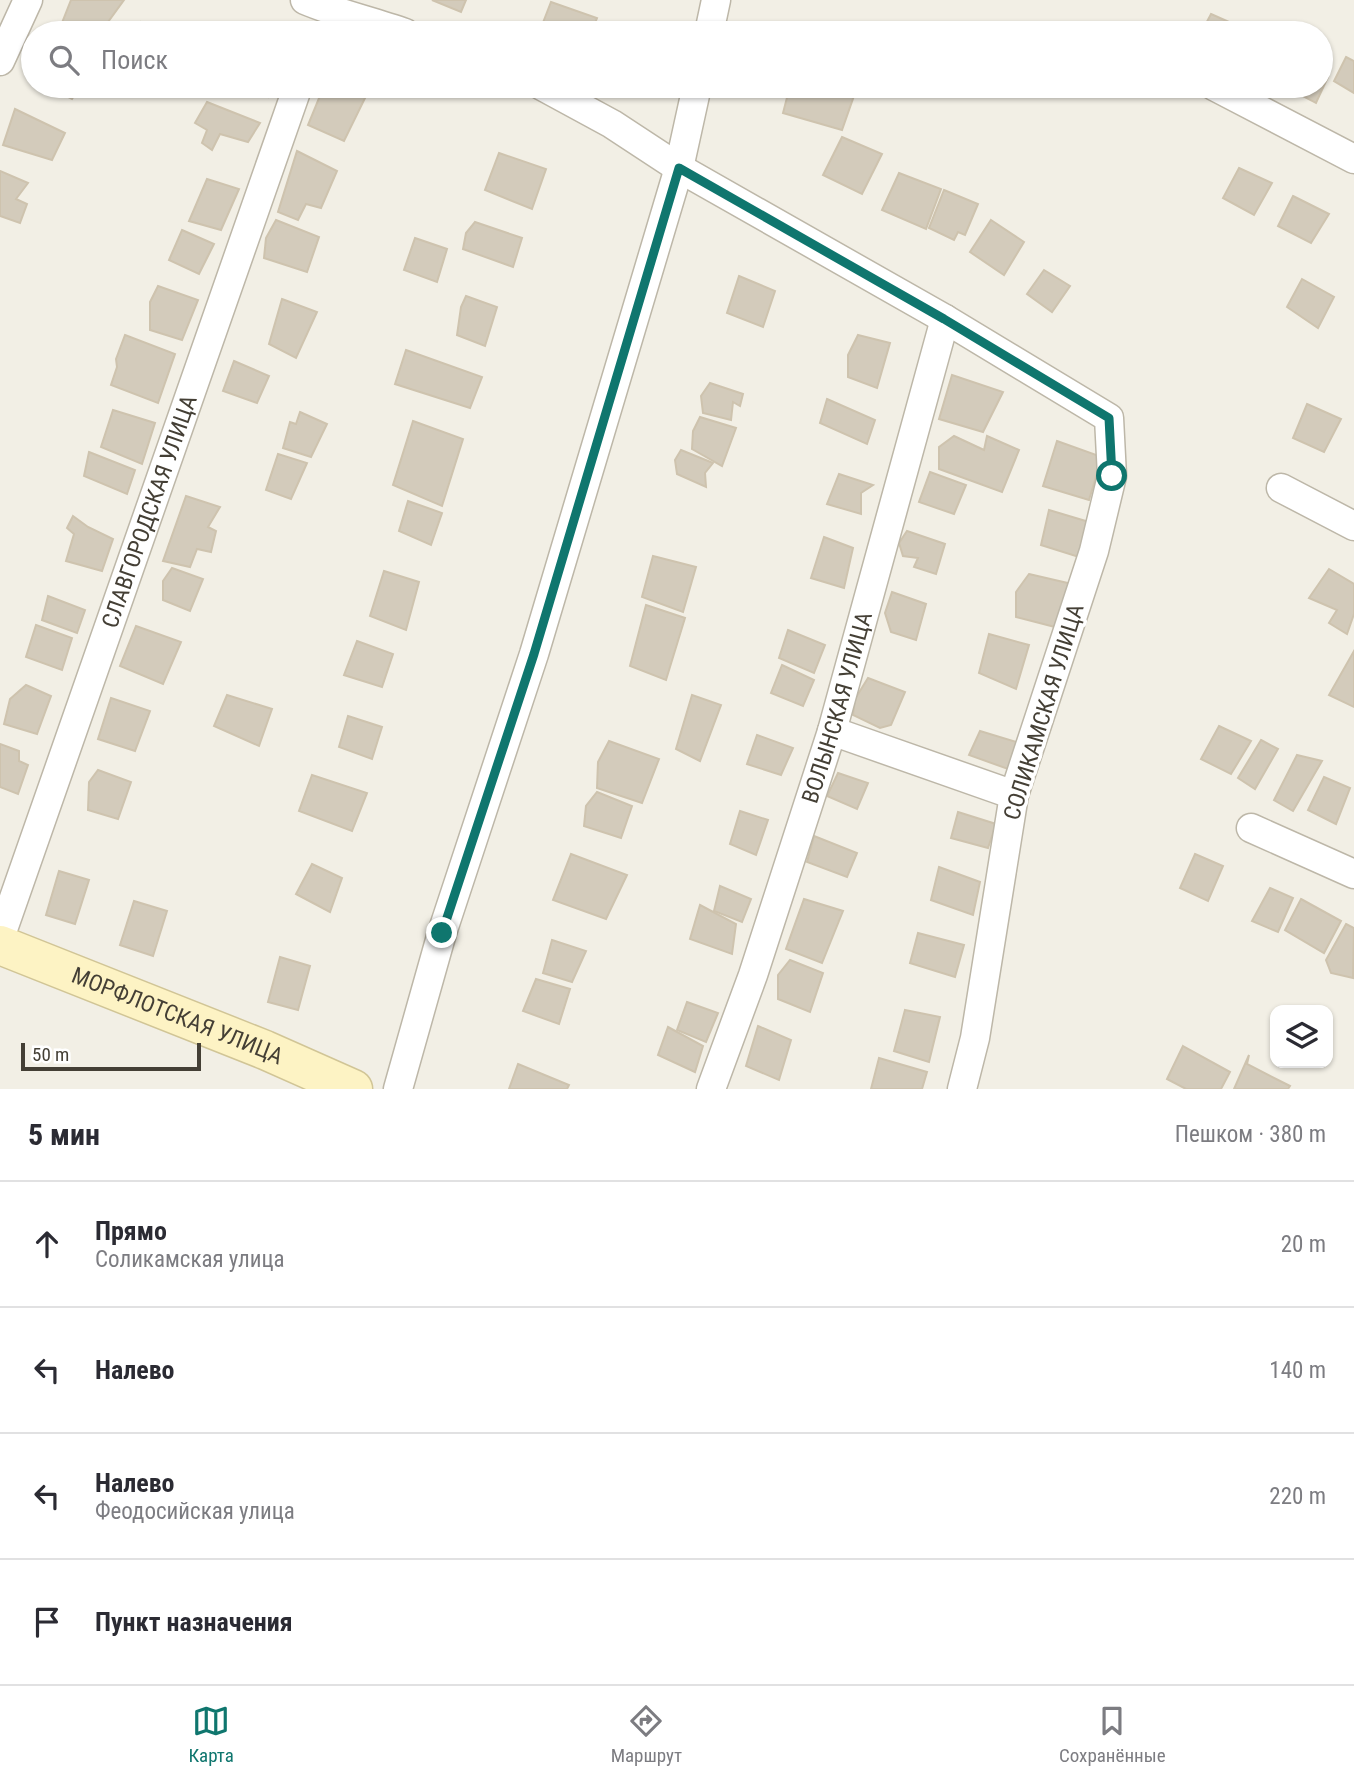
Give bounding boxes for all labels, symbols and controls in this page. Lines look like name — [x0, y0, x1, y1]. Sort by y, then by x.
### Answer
search box — [21, 21, 1333, 98]
icon: search — [45, 41, 83, 79]
text: Поиск — [101, 45, 168, 75]
street label: СЛАВГОРОДСКАЯ УЛИЦА — [96, 391, 202, 631]
route start — [1096, 460, 1127, 491]
street label: СОЛИКАМСКАЯ УЛИЦА — [998, 601, 1090, 823]
street label: ВОЛЫНСКАЯ УЛИЦА — [796, 609, 878, 806]
route end — [426, 917, 457, 948]
street label: МОРФЛОТСКАЯ УЛИЦА — [68, 961, 287, 1070]
map controls — [1270, 1005, 1333, 1068]
button: layers — [1270, 1005, 1333, 1068]
scale bar — [21, 1040, 201, 1072]
text: 50 m — [32, 1043, 69, 1066]
text: 5 мин — [28, 1117, 100, 1152]
text: Пешком · 380 m — [1175, 1121, 1326, 1148]
text: Прямо — [95, 1216, 167, 1246]
icon: ahead — [28, 1225, 66, 1263]
text: 20 m — [1281, 1231, 1326, 1258]
text: Соликамская улица — [95, 1246, 285, 1273]
icon: left — [28, 1351, 66, 1389]
text: Налево — [95, 1355, 175, 1385]
text: 140 m — [1269, 1357, 1326, 1384]
text: Налево — [95, 1468, 175, 1498]
icon: left — [28, 1477, 66, 1515]
text: 220 m — [1269, 1483, 1326, 1510]
text: Феодосийская улица — [95, 1498, 295, 1525]
icon: arrive — [28, 1603, 66, 1641]
text: Пункт назначения — [95, 1607, 293, 1637]
tab: Карта — [188, 1702, 234, 1767]
tab: Маршрут — [611, 1702, 682, 1767]
tab: Сохранённые — [1059, 1702, 1166, 1767]

